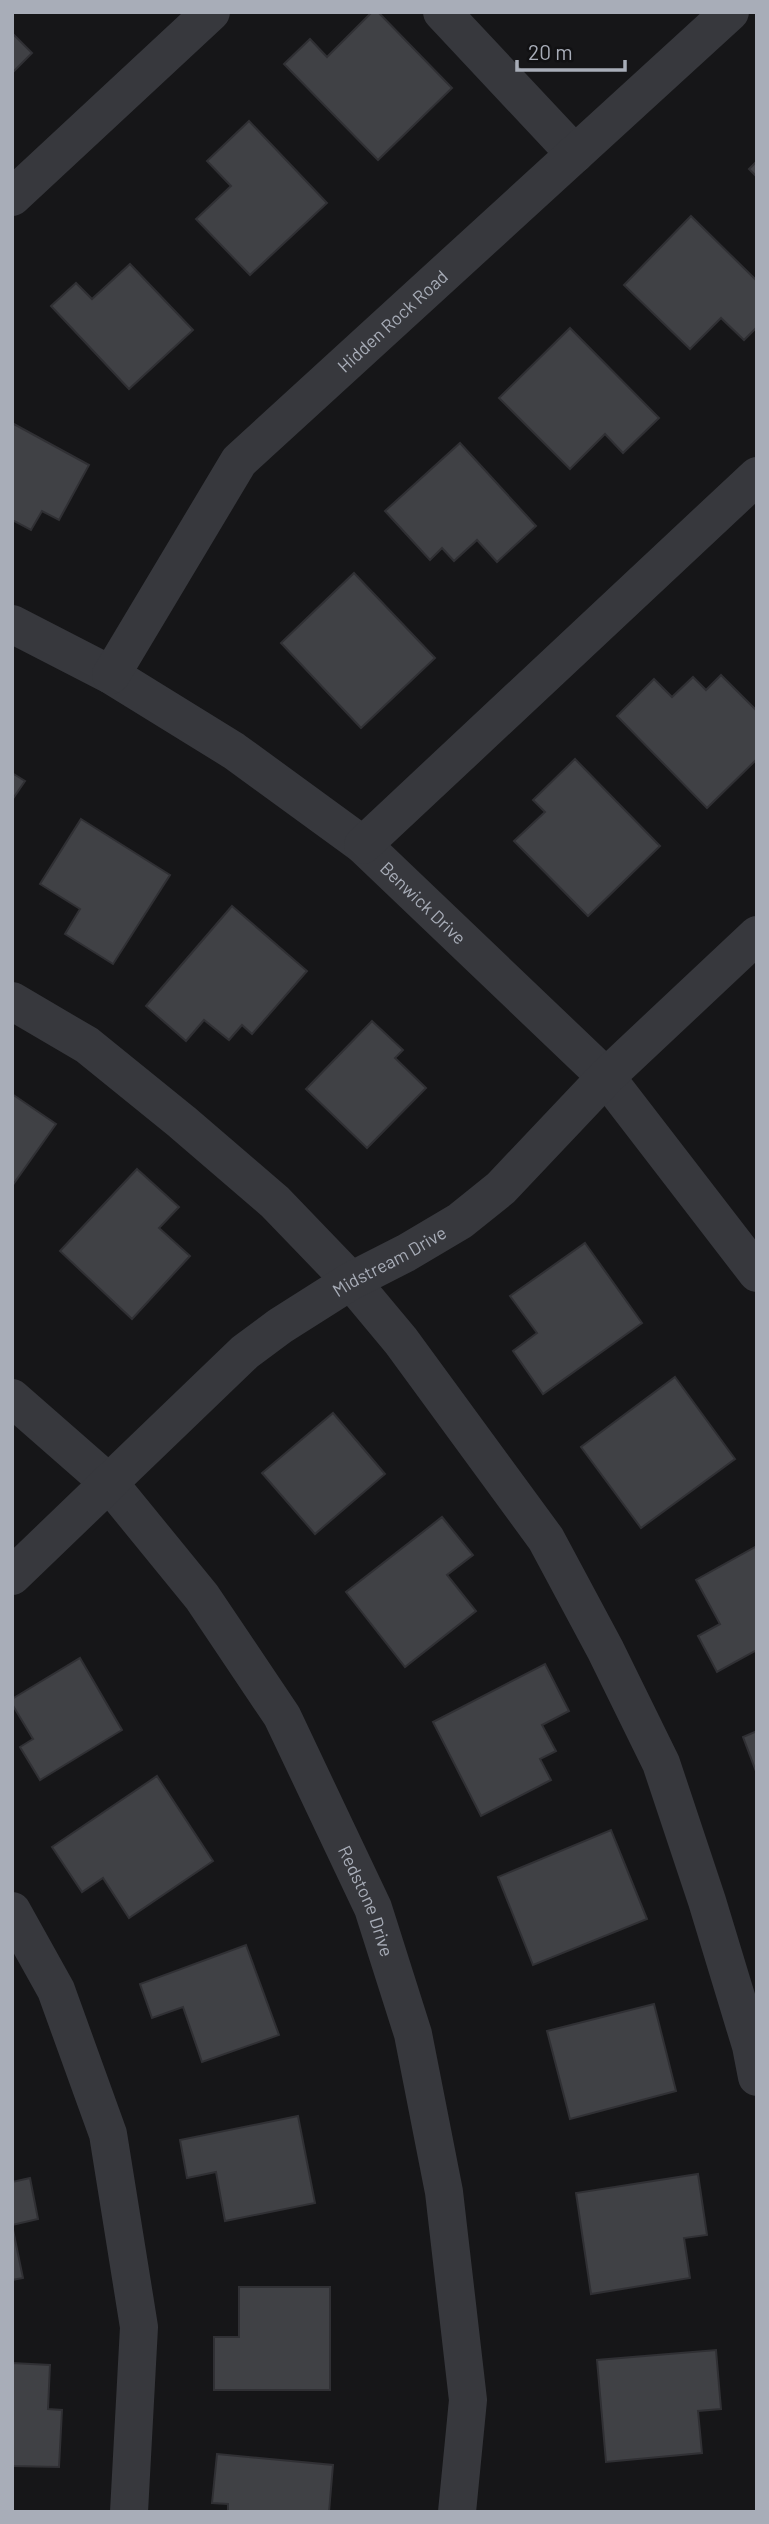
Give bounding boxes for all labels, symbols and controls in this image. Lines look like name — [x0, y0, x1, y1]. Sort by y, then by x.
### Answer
scale bar — [517, 28, 626, 72]
text: 20 m — [528, 39, 573, 64]
street label: Hidden Rock Road — [333, 265, 452, 377]
street label: Benwick Drive — [376, 857, 471, 949]
street label: Midstream Drive — [328, 1221, 450, 1301]
street label: Redstone Drive — [334, 1842, 399, 1959]

